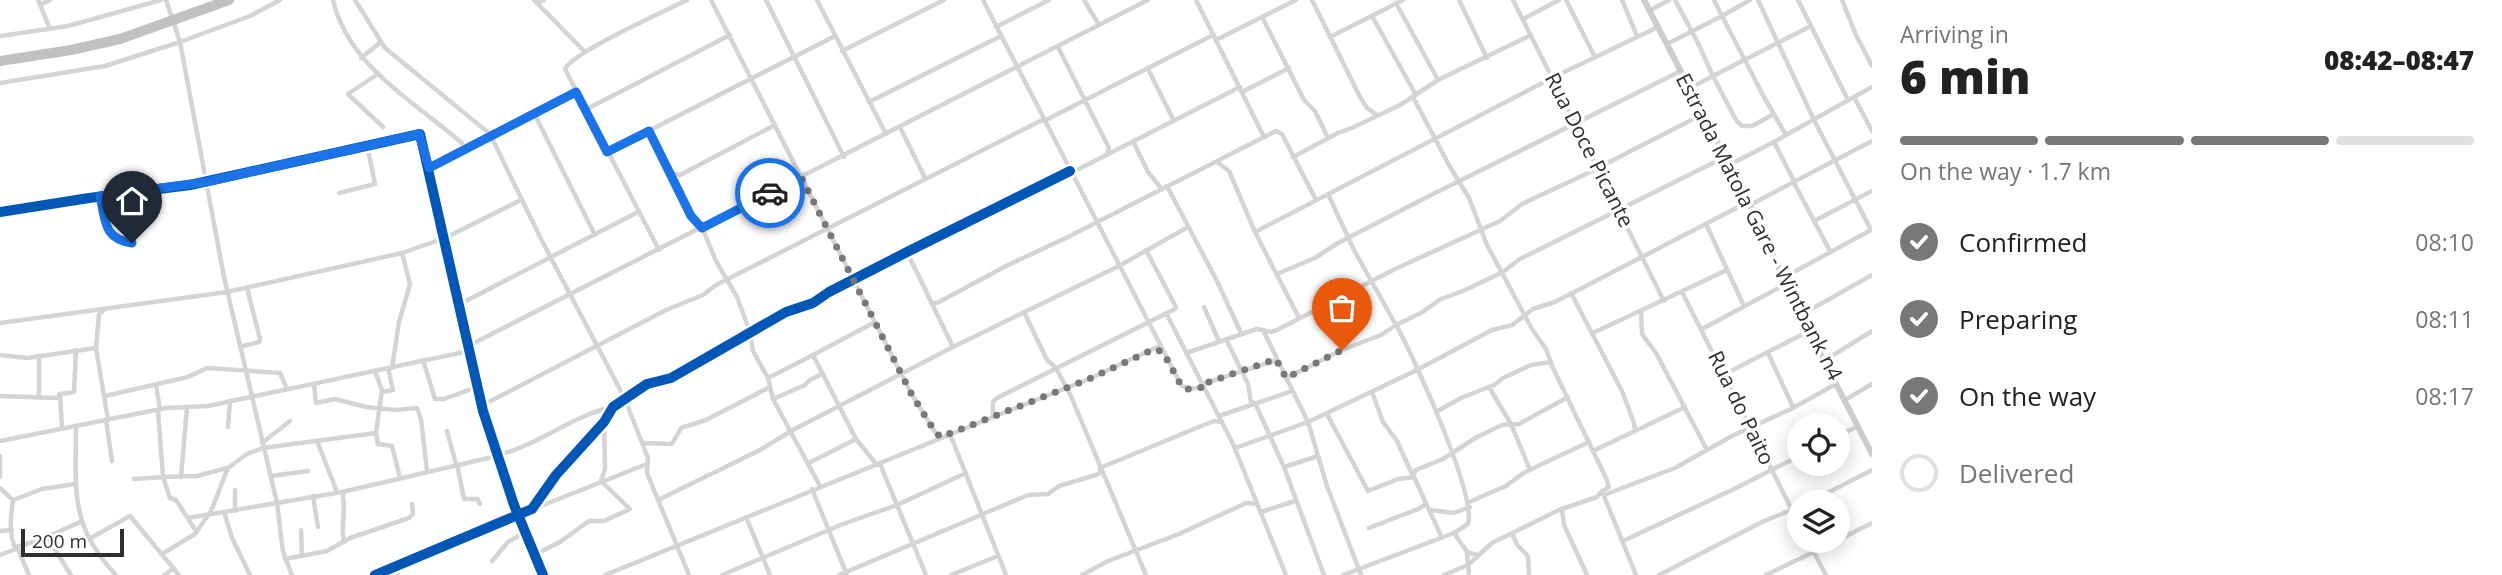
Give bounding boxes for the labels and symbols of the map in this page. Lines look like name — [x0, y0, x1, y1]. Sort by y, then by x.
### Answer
street label: Rua Doce Picante — [1539, 67, 1641, 232]
street label: Estrada Matola Gare - Wintbank n4 — [1670, 68, 1850, 385]
courier — [735, 158, 805, 228]
pin — [102, 171, 162, 243]
pin — [1312, 278, 1372, 350]
street label: Rua do Paito — [1702, 346, 1782, 469]
scale bar — [21, 526, 124, 558]

